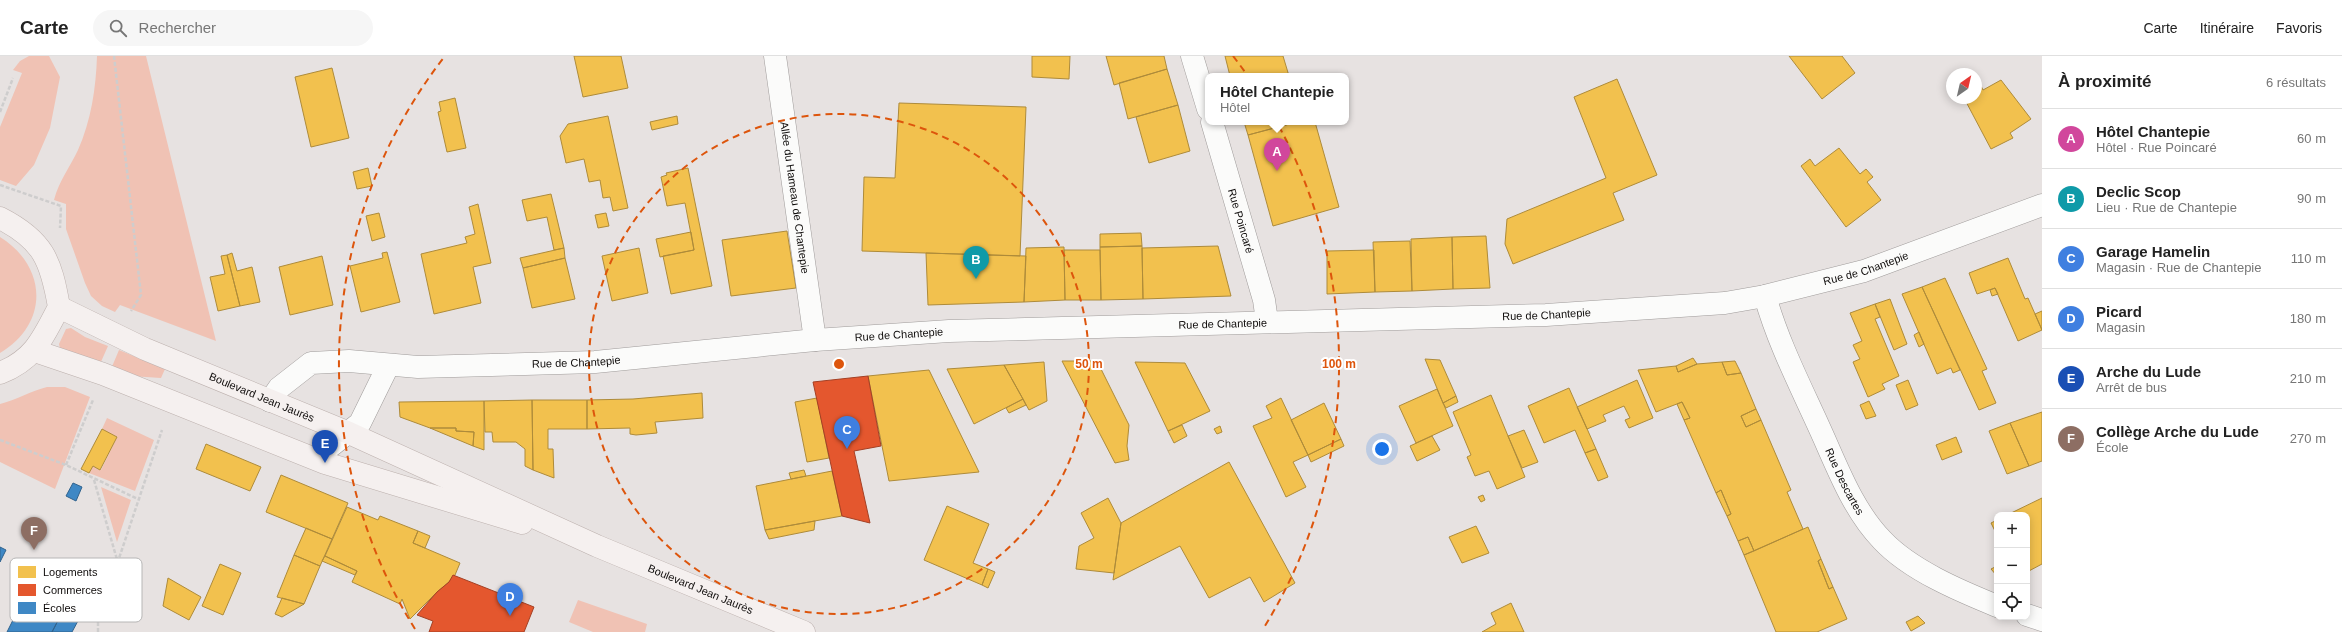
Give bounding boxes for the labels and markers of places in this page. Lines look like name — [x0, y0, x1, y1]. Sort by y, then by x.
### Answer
pin: A — [1264, 138, 1290, 171]
pin: B — [963, 246, 989, 279]
centre of rings — [832, 357, 846, 371]
pin: C — [834, 416, 860, 449]
pin: E — [312, 430, 338, 463]
pin: F — [21, 517, 47, 550]
pin: D — [497, 583, 523, 616]

